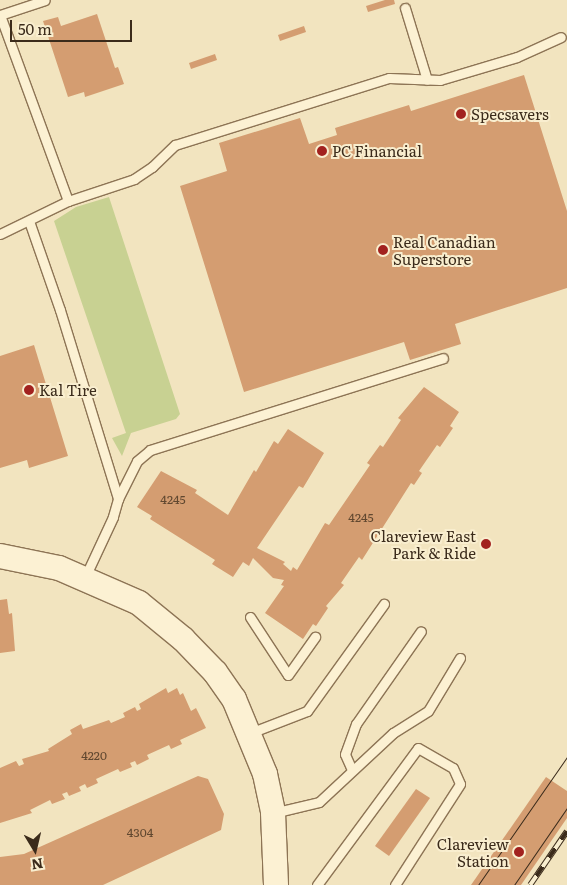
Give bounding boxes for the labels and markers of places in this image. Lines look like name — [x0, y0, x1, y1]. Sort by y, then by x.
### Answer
place label: Specsavers — [471, 105, 549, 123]
marker: Specsavers — [455, 108, 467, 120]
place label: PC Financial — [332, 142, 422, 160]
marker: PC Financial — [316, 145, 328, 157]
place label: Real Canadian Superstore — [393, 232, 496, 267]
marker: Real Canadian Superstore — [377, 244, 389, 256]
place label: Kal Tire — [39, 381, 97, 399]
marker: Kal Tire — [23, 384, 35, 396]
place label: Clareview East Park & Ride — [371, 526, 476, 561]
marker: Clareview East Park & Ride — [480, 538, 492, 550]
place label: Clareview Station — [437, 834, 509, 869]
marker: Clareview Station — [513, 846, 525, 858]

